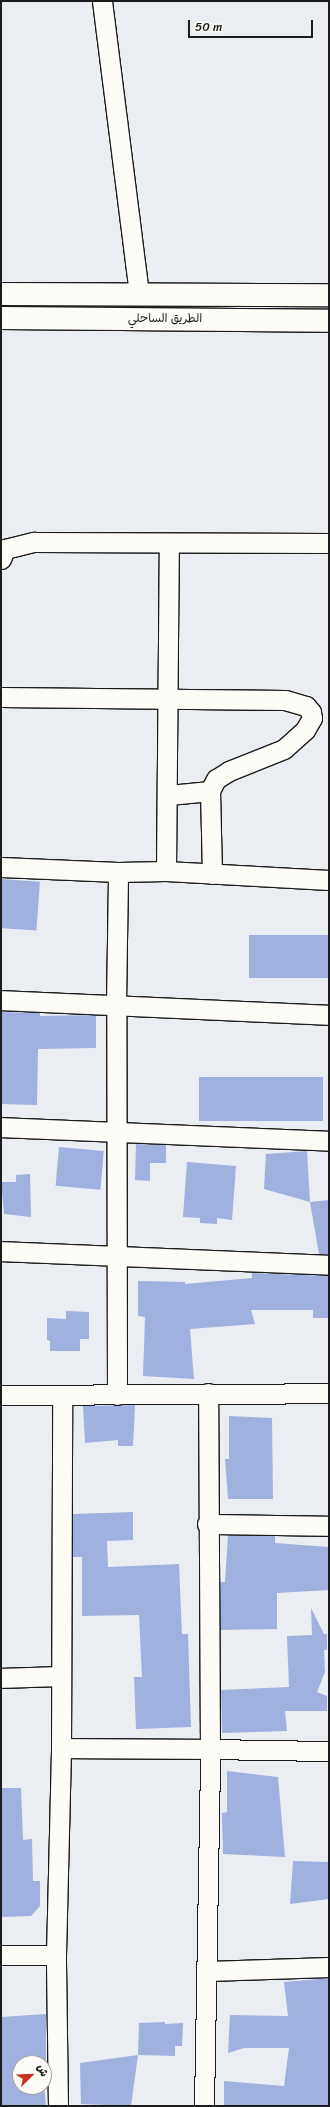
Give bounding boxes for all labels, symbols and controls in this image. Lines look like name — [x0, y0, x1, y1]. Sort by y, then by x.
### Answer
scale bar — [190, 12, 315, 38]
text: 50 m — [195, 16, 222, 38]
street label: الطريق الساحلي — [128, 312, 202, 326]
north arrow — [12, 2055, 52, 2095]
text: ش — [31, 2061, 54, 2080]

